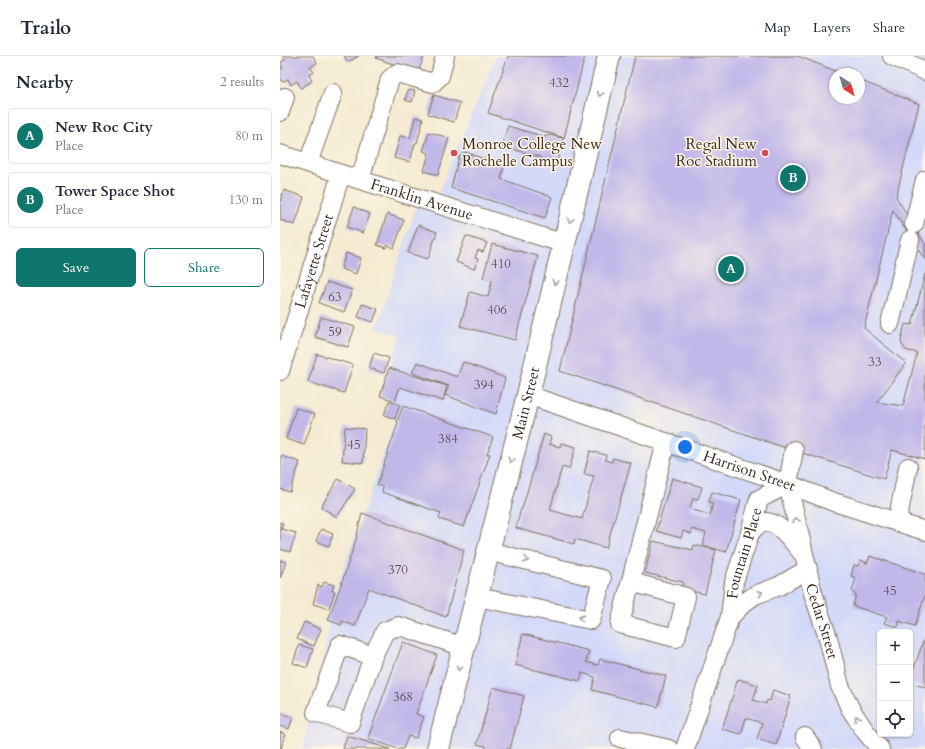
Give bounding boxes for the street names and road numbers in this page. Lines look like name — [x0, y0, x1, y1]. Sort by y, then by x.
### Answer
street label: Franklin Avenue — [368, 174, 476, 225]
street label: Lafayette Street — [290, 211, 338, 311]
street label: Main Street — [507, 365, 544, 441]
street label: Harrison Street — [701, 446, 799, 496]
street label: Fountain Place — [722, 505, 766, 600]
street label: Cedar Street — [801, 581, 843, 661]

